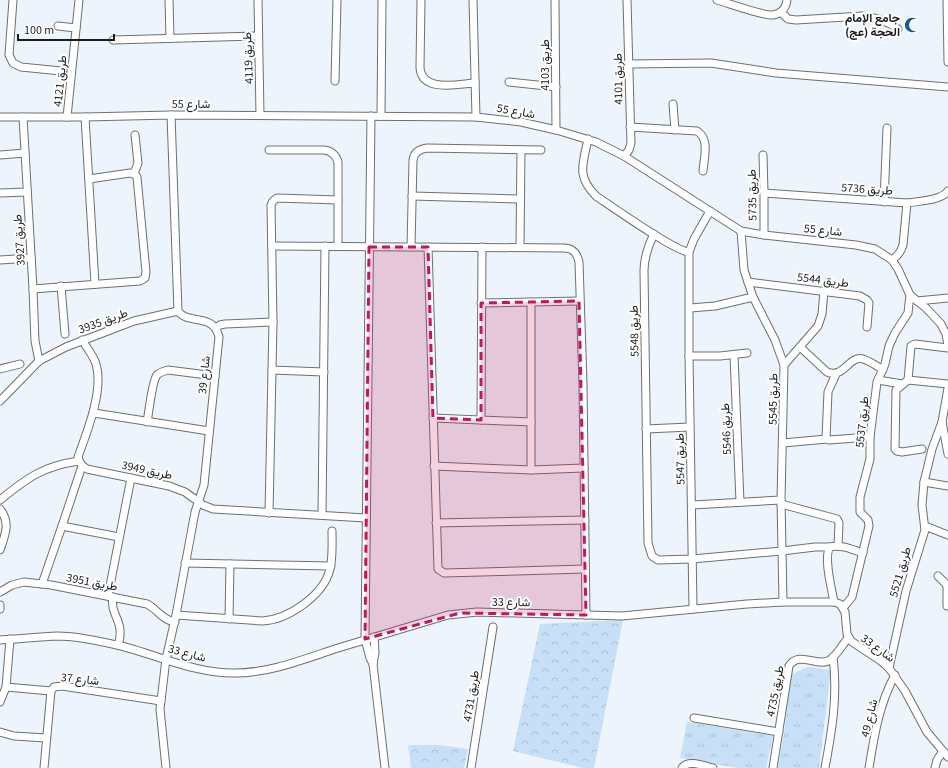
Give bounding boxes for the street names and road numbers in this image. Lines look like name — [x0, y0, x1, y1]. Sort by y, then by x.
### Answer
street label: طريق 4119 — [239, 32, 258, 84]
street label: طريق 4103 — [537, 39, 554, 91]
street label: طريق 4101 — [610, 53, 627, 105]
street label: طريق 4121 — [49, 54, 72, 108]
street label: شارع 55 — [172, 96, 210, 113]
street label: شارع 55 — [495, 100, 536, 123]
street label: طريق 5735 — [744, 169, 761, 221]
street label: طريق 5736 — [841, 179, 894, 200]
street label: طريق 3927 — [9, 213, 30, 266]
street label: شارع 55 — [803, 220, 843, 241]
street label: طريق 5544 — [796, 269, 850, 292]
street label: طريق 3935 — [76, 305, 131, 338]
street label: طريق 5548 — [626, 305, 643, 357]
street label: شارع 39 — [194, 355, 215, 395]
street label: طريق 5545 — [765, 373, 782, 425]
street label: طريق 5537 — [851, 395, 874, 449]
street label: طريق 5546 — [717, 403, 736, 455]
street label: طريق 5547 — [672, 433, 689, 485]
street label: طريق 3949 — [120, 457, 174, 484]
street label: طريق 5521 — [885, 545, 916, 599]
street label: طريق 3951 — [65, 569, 119, 596]
street label: شارع 33 — [492, 594, 530, 611]
street label: شارع 33 — [857, 630, 898, 667]
street label: شارع 33 — [166, 640, 208, 667]
street label: طريق 4735 — [762, 664, 789, 718]
street label: شارع 37 — [60, 669, 100, 690]
street label: طريق 4731 — [459, 669, 484, 723]
street label: شارع 49 — [857, 697, 882, 739]

